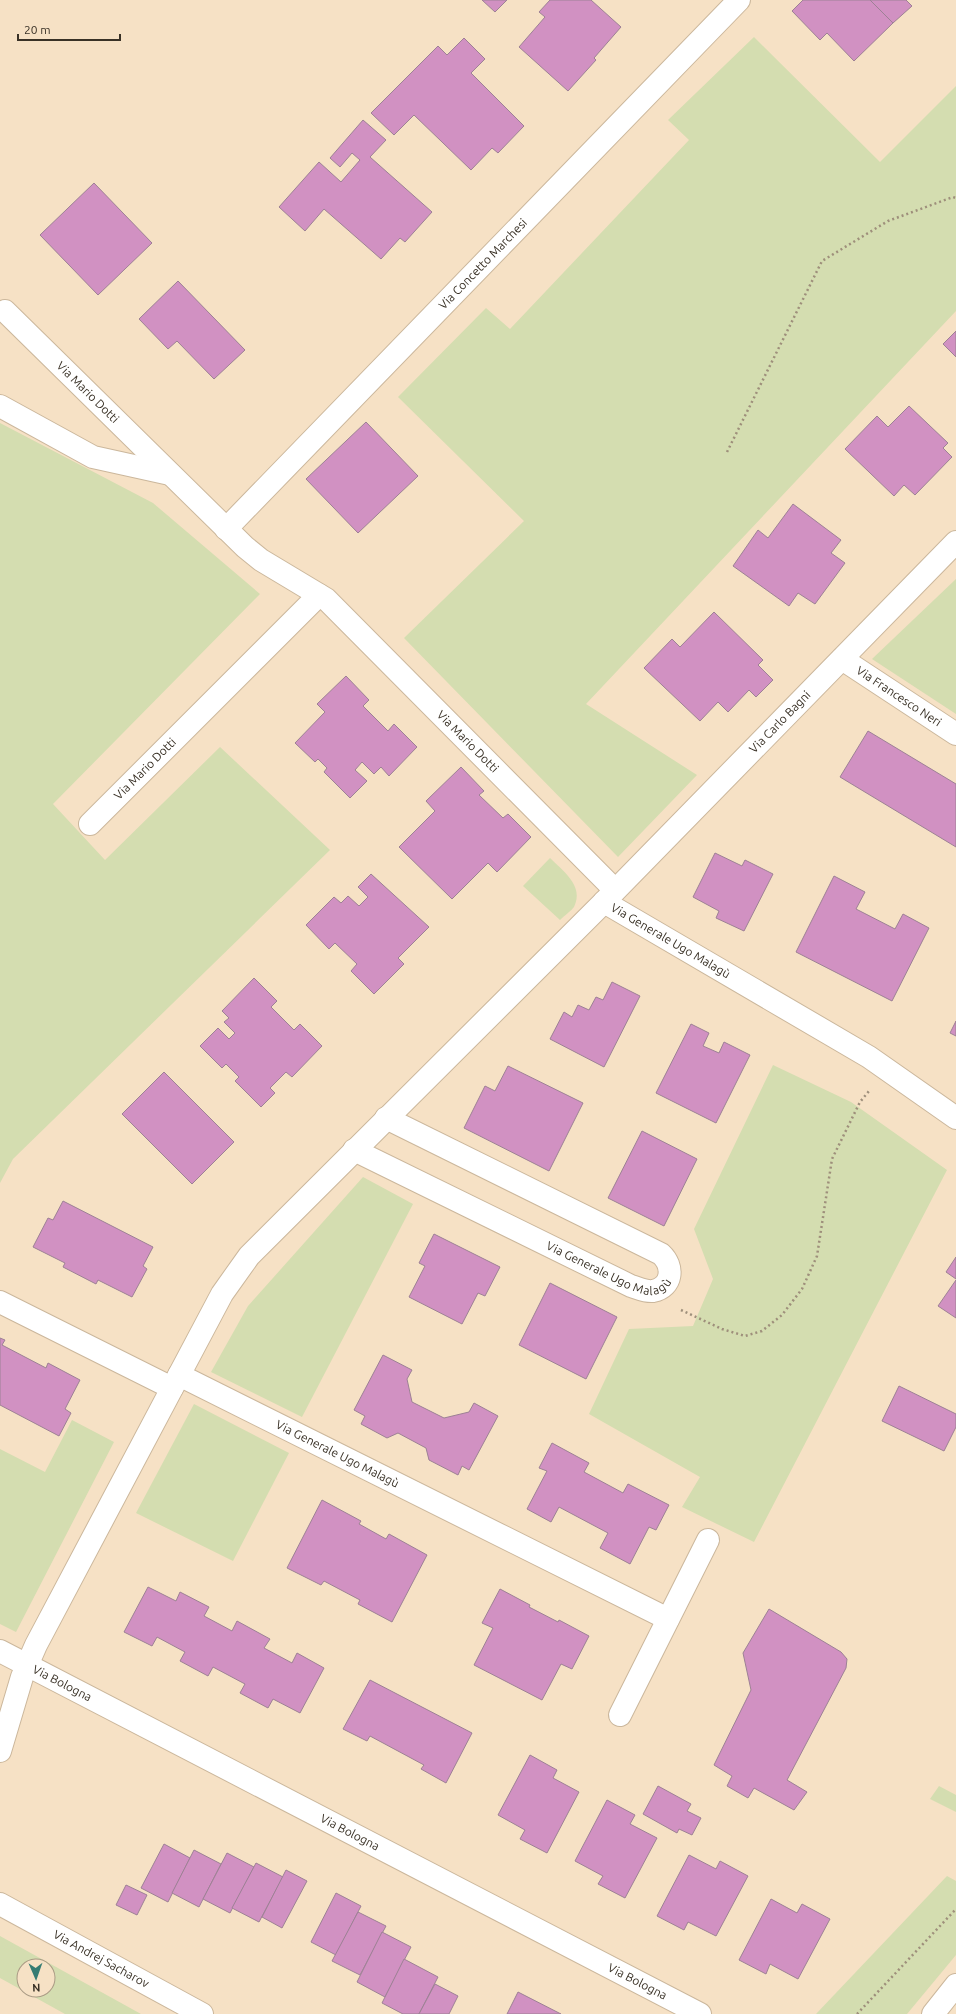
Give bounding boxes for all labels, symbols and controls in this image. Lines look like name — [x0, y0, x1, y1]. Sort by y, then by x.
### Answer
scale bar — [18, 16, 120, 42]
text: 20 m — [24, 23, 51, 36]
street label: Via Concetto Marchesi — [436, 216, 529, 312]
street label: Via Mario Dotti — [54, 359, 122, 425]
street label: Via Francesco Neri — [854, 663, 944, 729]
street label: Via Carlo Bagni — [746, 688, 813, 755]
street label: Via Mario Dotti — [435, 708, 501, 775]
street label: Via Mario Dotti — [111, 735, 178, 802]
street label: Via Generale Ugo Malagù — [609, 901, 733, 980]
street label: Via Generale Ugo Malagù — [544, 1239, 673, 1297]
street label: Via Generale Ugo Malagù — [274, 1417, 401, 1490]
street label: Via Bologna — [31, 1662, 94, 1703]
street label: Via Bologna — [318, 1811, 382, 1853]
street label: Via Andrej Sacharov — [51, 1927, 151, 1990]
north arrow — [16, 1958, 56, 1998]
street label: Via Bologna — [606, 1960, 669, 2002]
text: N — [32, 1982, 41, 1994]

